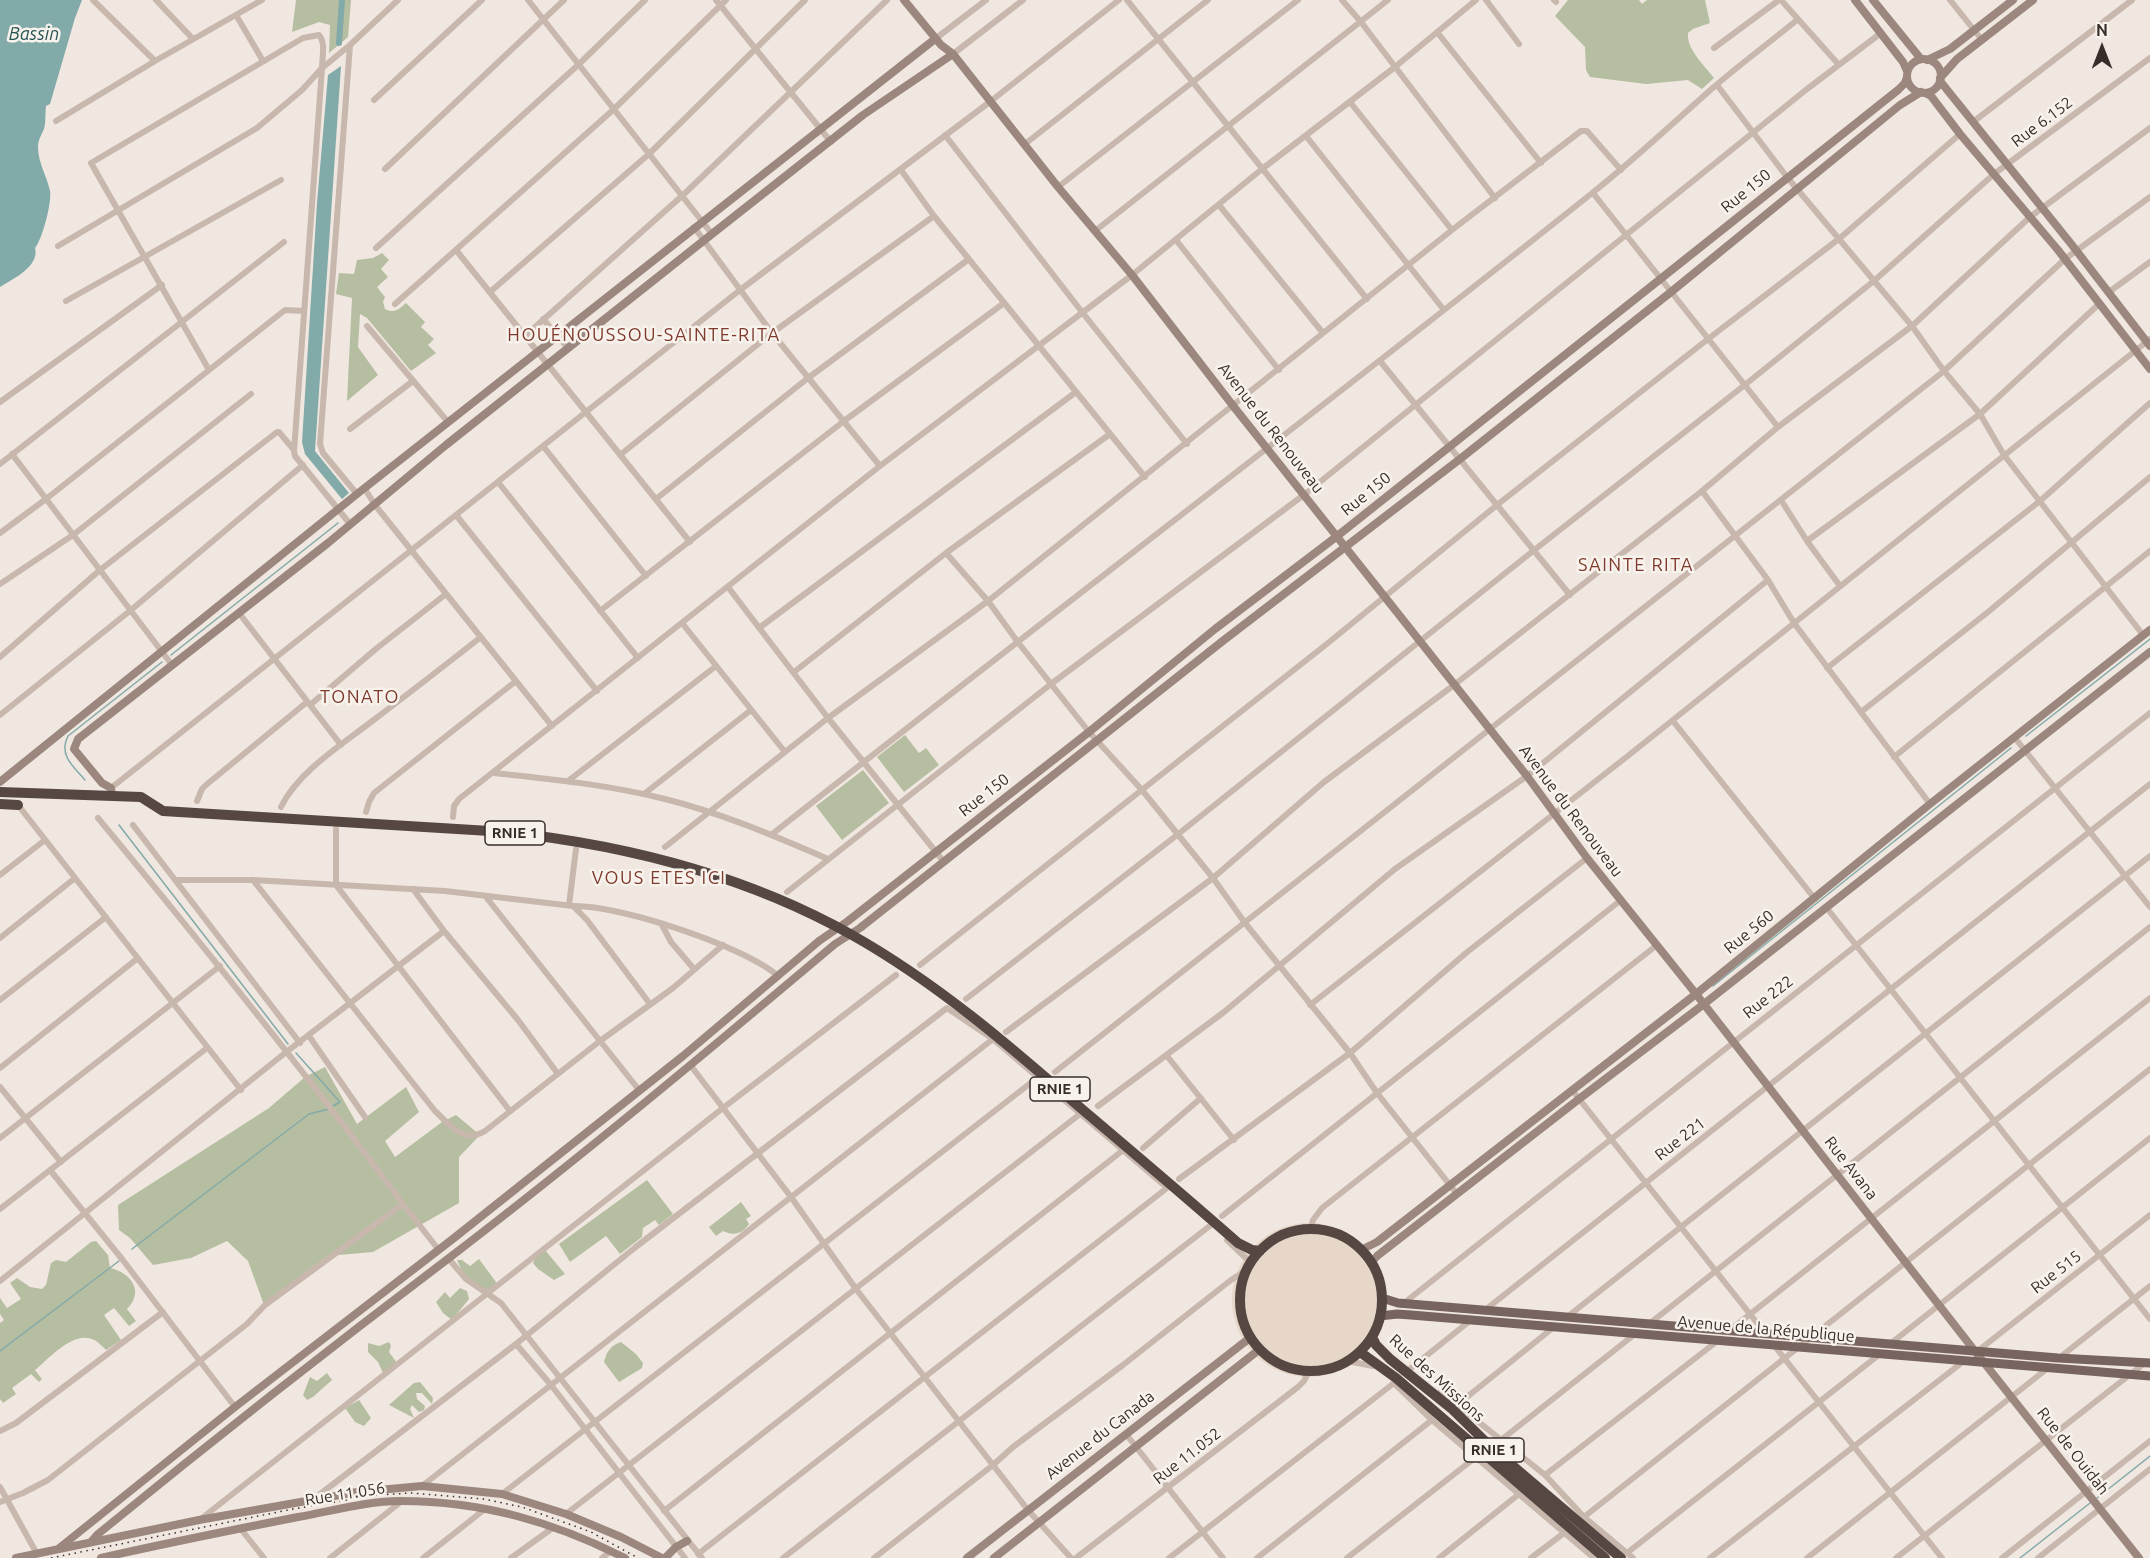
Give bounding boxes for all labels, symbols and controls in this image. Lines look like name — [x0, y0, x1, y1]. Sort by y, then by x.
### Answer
north arrow — [2072, 18, 2132, 78]
text: N — [2096, 21, 2108, 39]
water label: Bassin — [9, 23, 59, 45]
street label: Rue 6.152 — [2008, 93, 2076, 151]
street label: Rue 150 — [1717, 165, 1775, 217]
district label: HOUÉNOUSSOU-SAINTE-RITA — [507, 324, 781, 346]
street label: Avenue du Renouveau — [1214, 359, 1328, 497]
street label: Rue 150 — [1337, 468, 1395, 520]
district label: SAINTE RITA — [1578, 554, 1694, 576]
district label: TONATO — [320, 686, 400, 708]
street label: Avenue du Renouveau — [1515, 741, 1627, 881]
street label: Rue 150 — [955, 769, 1013, 821]
road number: RNIE 1 — [485, 821, 545, 845]
district label: VOUS ETES ICI — [592, 867, 726, 889]
street label: Rue 560 — [1720, 906, 1778, 958]
street label: Rue 222 — [1739, 971, 1797, 1023]
road number: RNIE 1 — [1030, 1077, 1090, 1101]
street label: Rue 221 — [1651, 1113, 1709, 1165]
street label: Rue Avana — [1820, 1132, 1882, 1204]
street label: Rue 515 — [2027, 1246, 2085, 1298]
street label: Avenue de la République — [1677, 1312, 1855, 1346]
street label: Rue des Missions — [1385, 1330, 1489, 1426]
street label: Avenue du Canada — [1042, 1387, 1158, 1483]
street label: Rue de Ouidah — [2033, 1403, 2113, 1499]
street label: Rue 11.052 — [1149, 1424, 1225, 1488]
road number: RNIE 1 — [1464, 1438, 1524, 1462]
street label: Rue 11.056 — [304, 1478, 386, 1510]

